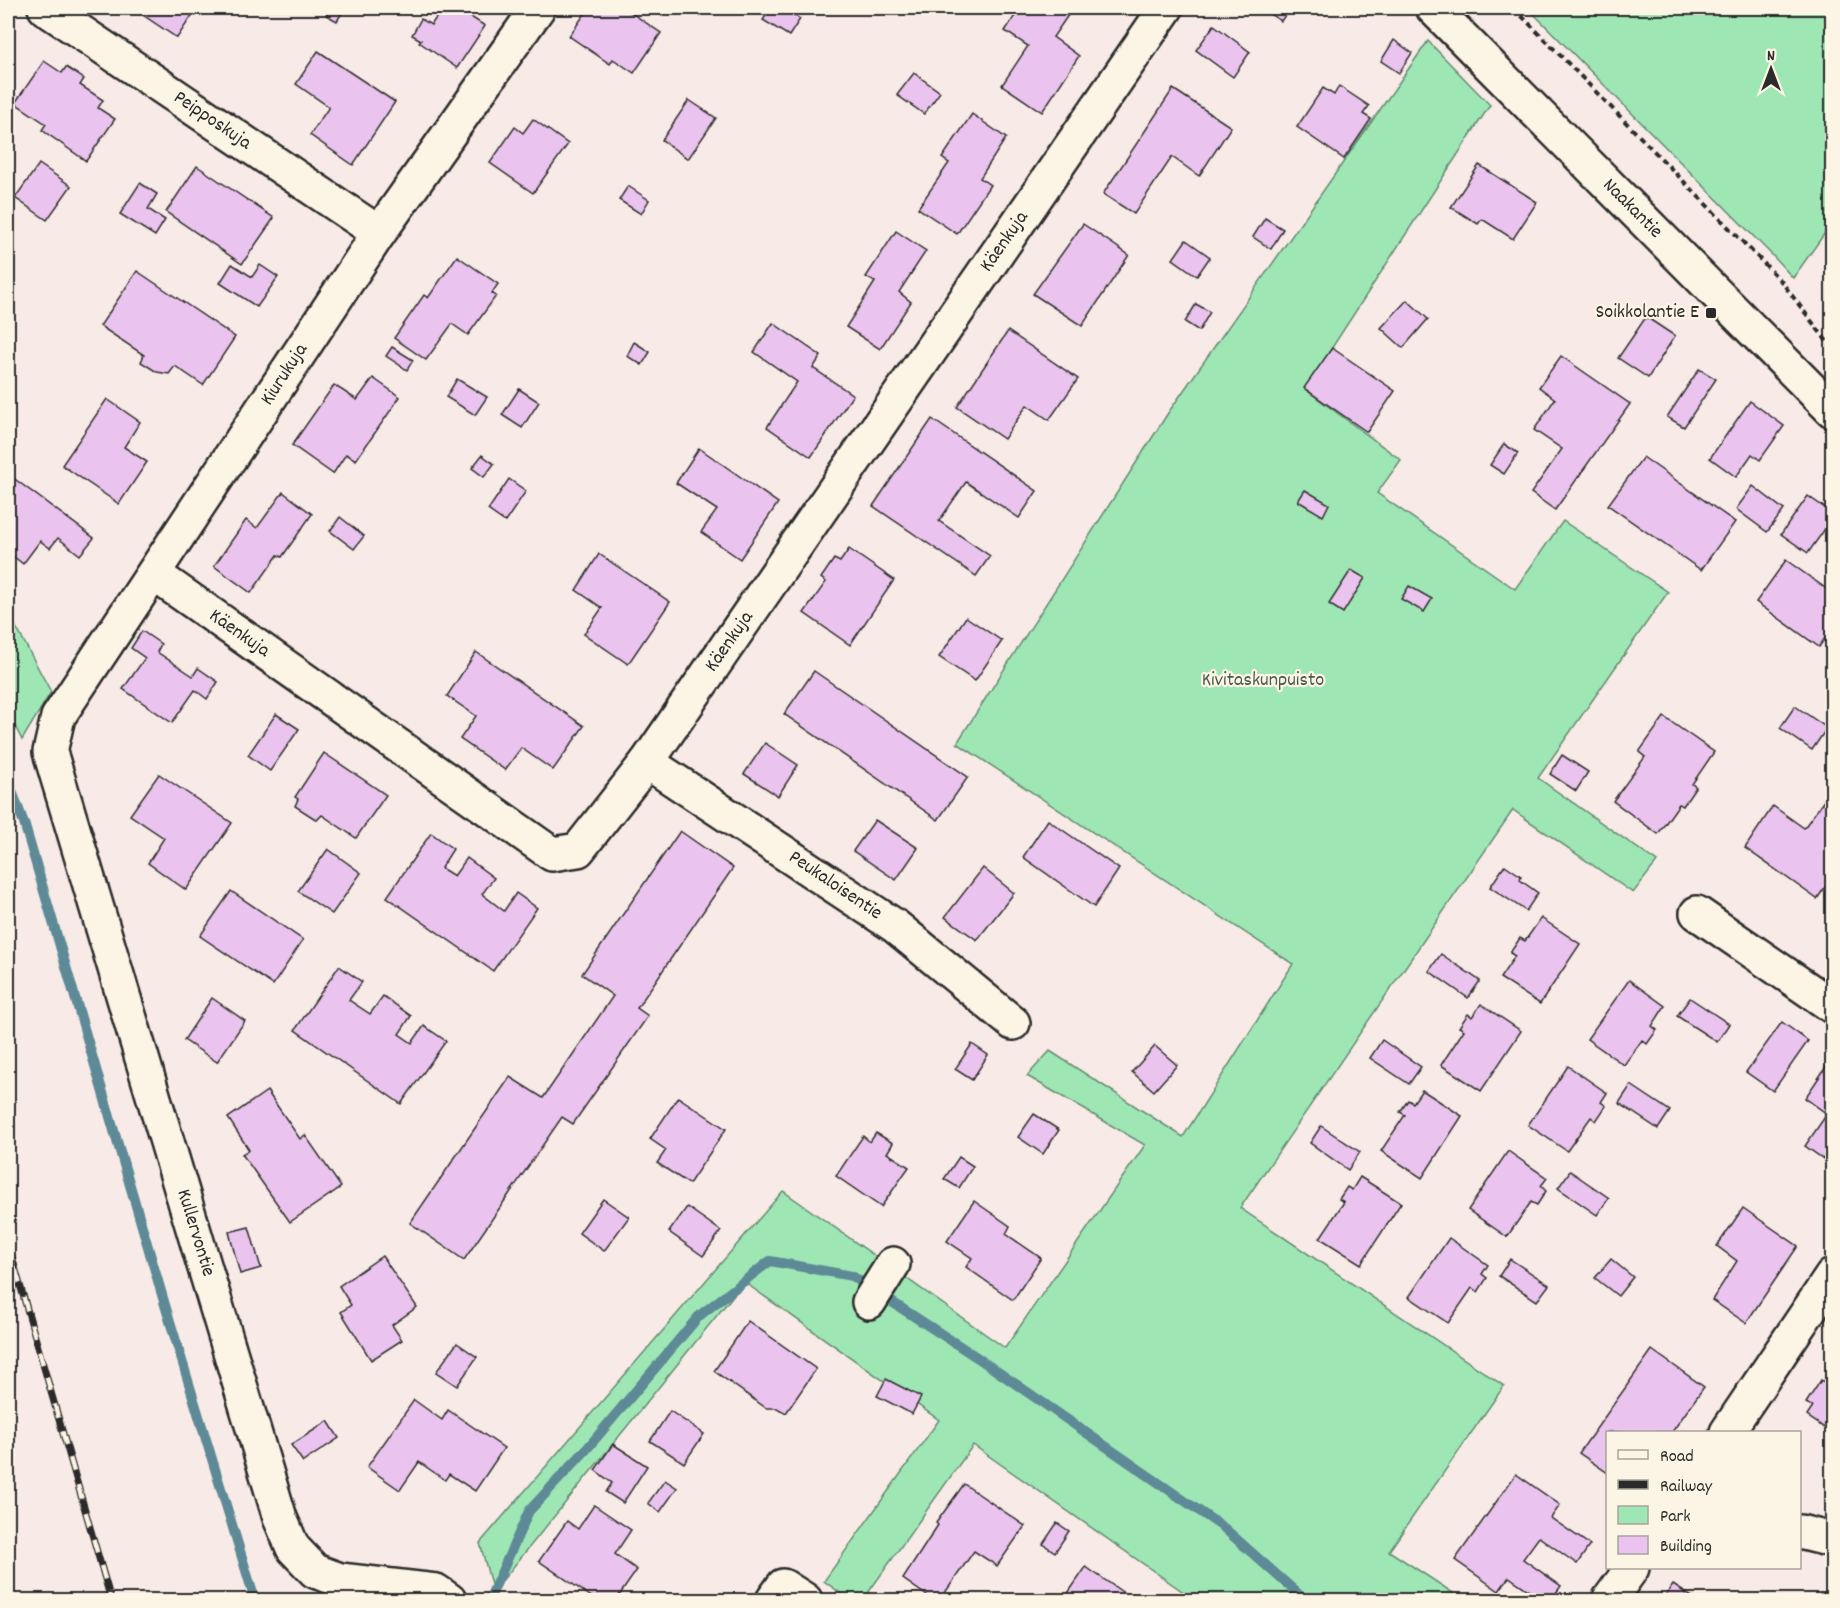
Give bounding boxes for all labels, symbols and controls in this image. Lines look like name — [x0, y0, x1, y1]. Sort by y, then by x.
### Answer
north arrow — [1741, 39, 1801, 99]
text: N — [1767, 45, 1775, 68]
street label: Peipposkuja — [167, 85, 257, 158]
street label: Naakantie — [1595, 172, 1669, 246]
street label: Käenkuja — [974, 205, 1037, 278]
place label: Soikkolantie E — [1595, 299, 1699, 327]
marker: Soikkolantie E — [1704, 306, 1718, 320]
street label: Kiurukuja — [254, 338, 316, 412]
street label: Käenkuja — [203, 603, 276, 666]
street label: Käenkuja — [699, 605, 762, 678]
park label: Kivitaskunpuisto — [1202, 667, 1324, 695]
street label: Peukaloisentie — [783, 844, 888, 928]
street label: Kullervontie — [168, 1186, 222, 1280]
legend — [1606, 1431, 1801, 1569]
text: Road — [1660, 1445, 1694, 1470]
text: Railway — [1660, 1475, 1713, 1500]
text: Park — [1660, 1505, 1691, 1530]
text: Building — [1660, 1535, 1712, 1560]

